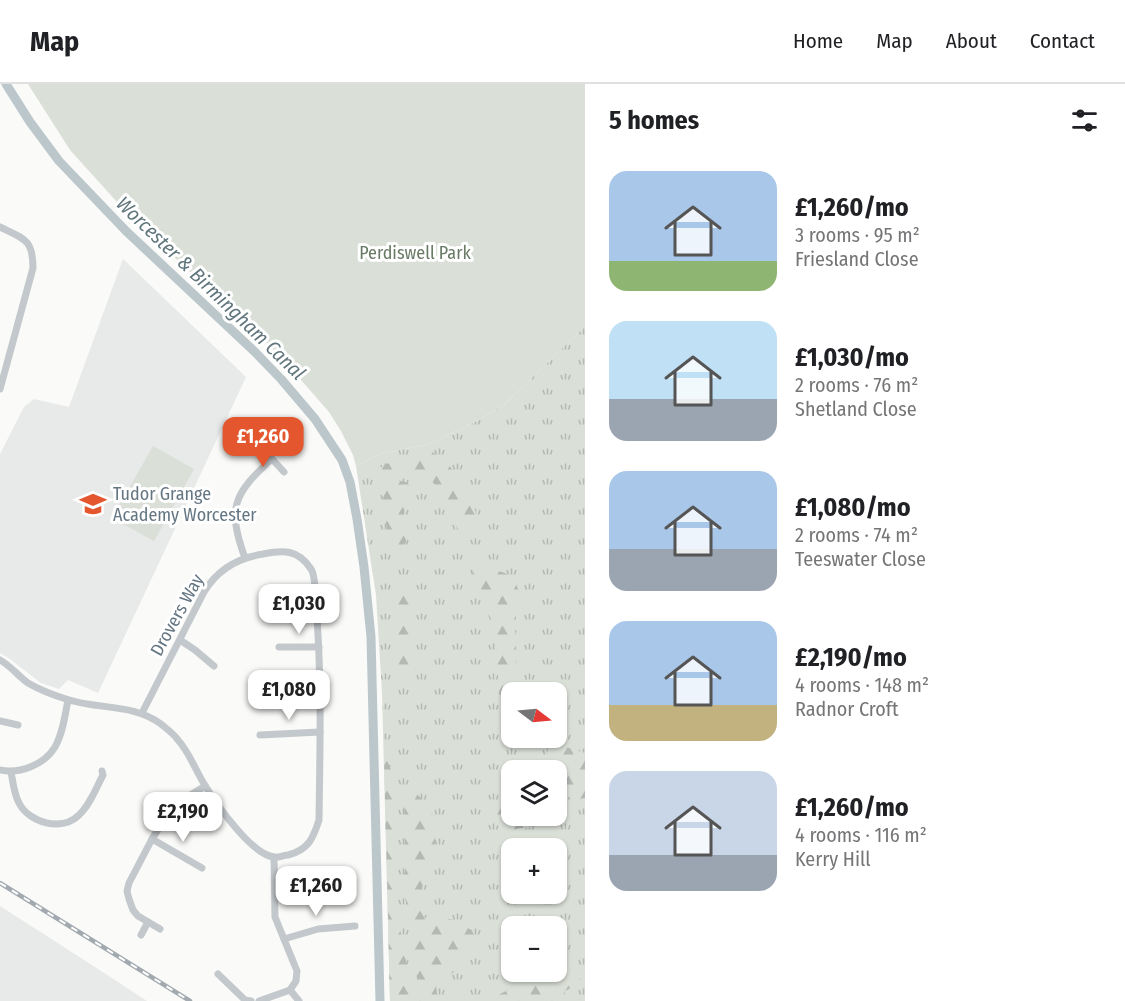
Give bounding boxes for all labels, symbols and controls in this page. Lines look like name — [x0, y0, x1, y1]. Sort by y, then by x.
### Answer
text: Map — [30, 25, 79, 58]
text: Home — [793, 28, 843, 54]
text: Map — [876, 28, 913, 54]
text: About — [946, 28, 997, 54]
text: Contact — [1030, 28, 1095, 54]
icon: filters — [1068, 104, 1101, 137]
text: 5 homes — [609, 105, 699, 136]
water label: Worcester & Birmingham Canal — [111, 191, 311, 385]
text: £1,260/mo — [795, 192, 909, 223]
icon: home — [657, 195, 729, 267]
text: 3 rooms · 95 m² — [795, 223, 920, 247]
park label: Perdiswell Park — [359, 242, 471, 264]
text: Friesland Close — [795, 247, 919, 271]
text: £1,030/mo — [795, 342, 909, 373]
icon: home — [657, 345, 729, 417]
text: 2 rooms · 76 m² — [795, 373, 918, 397]
text: Shetland Close — [795, 397, 917, 421]
pin: £1,260 — [214, 417, 312, 468]
text: £1,260 — [237, 424, 289, 448]
place label: Tudor Grange Academy Worcester — [113, 483, 257, 526]
school or university icon: Tudor Grange Academy Worcester — [78, 489, 108, 519]
text: £1,080/mo — [795, 492, 911, 523]
icon: home — [657, 495, 729, 567]
text: 2 rooms · 74 m² — [795, 523, 918, 547]
text: Teeswater Close — [795, 547, 926, 571]
street label: Drovers Way — [146, 570, 208, 660]
pin: £1,030 — [250, 584, 348, 635]
text: £1,030 — [273, 591, 325, 615]
text: £2,190/mo — [795, 642, 907, 673]
icon: home — [657, 645, 729, 717]
pin: £1,080 — [240, 670, 338, 721]
text: 4 rooms · 148 m² — [795, 673, 929, 697]
text: £1,080 — [262, 677, 316, 701]
north arrow — [501, 682, 567, 748]
map controls — [501, 682, 567, 982]
text: Radnor Croft — [795, 697, 898, 721]
button: layers — [501, 760, 567, 826]
pin: £2,190 — [134, 792, 232, 843]
text: £1,260/mo — [795, 792, 909, 823]
icon: home — [657, 795, 729, 867]
text: £2,190 — [157, 799, 209, 823]
text: 4 rooms · 116 m² — [795, 823, 927, 847]
button: + — [501, 838, 567, 904]
text: Kerry Hill — [795, 847, 870, 871]
pin: £1,260 — [267, 866, 365, 917]
text: £1,260 — [290, 873, 342, 897]
button: − — [501, 916, 567, 982]

